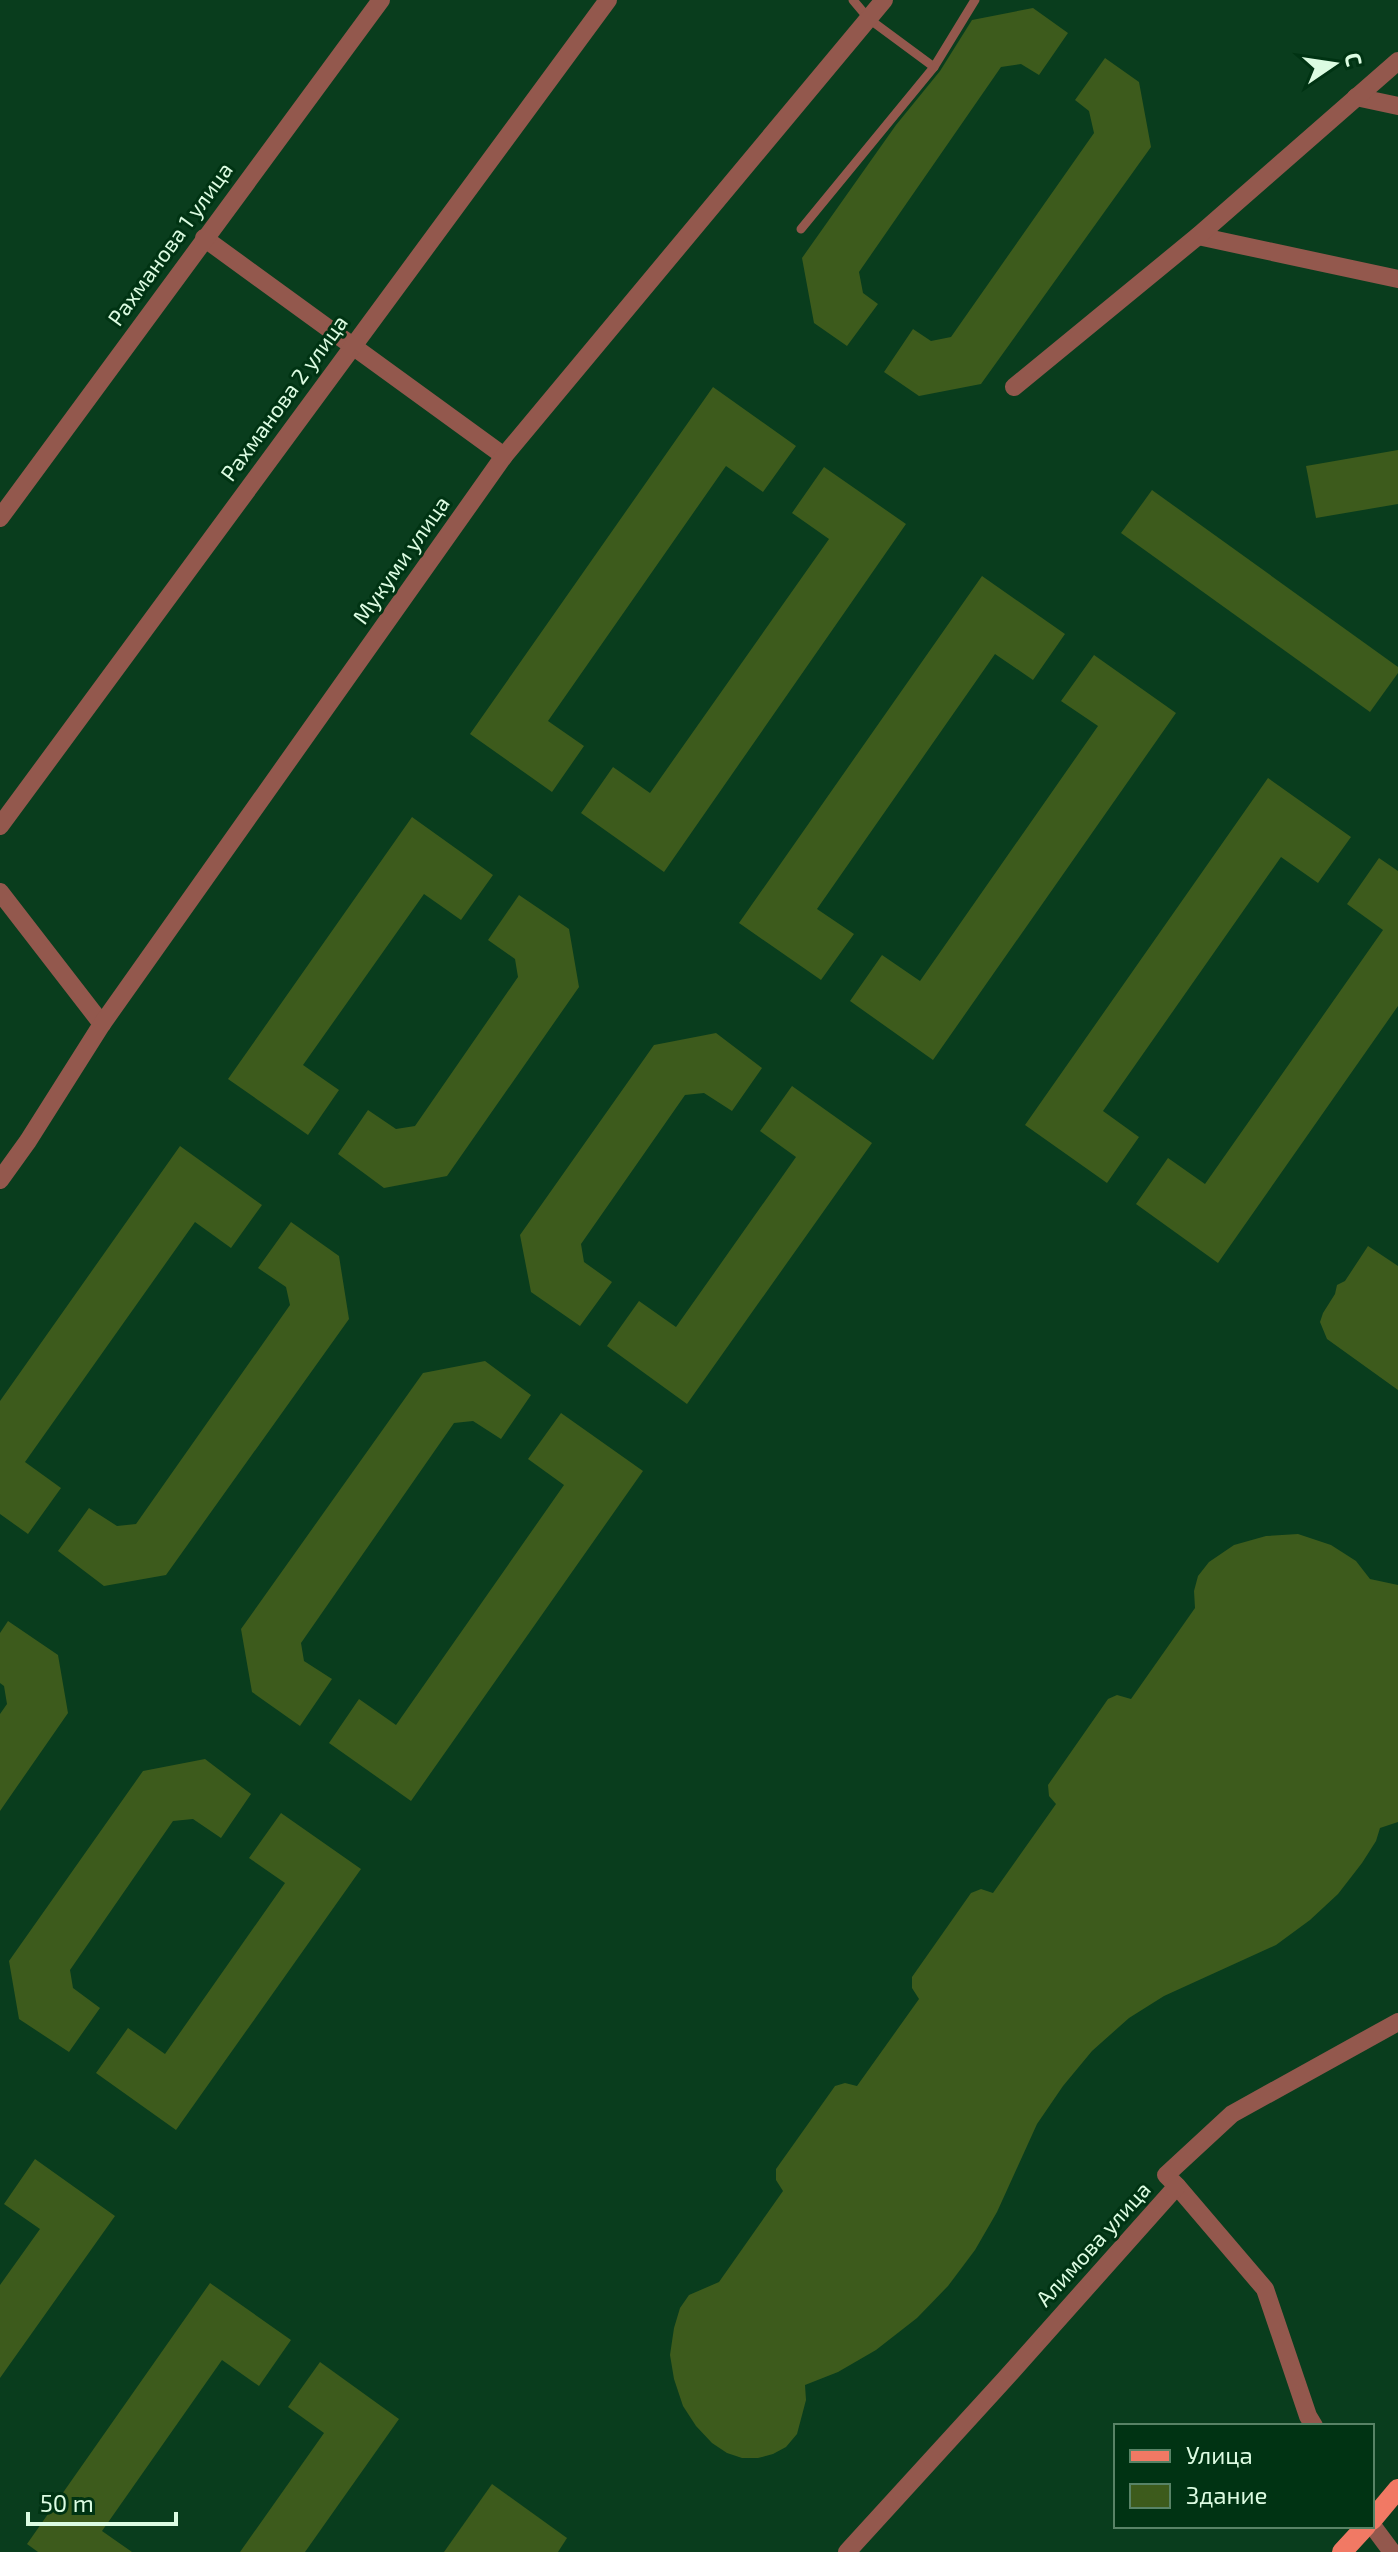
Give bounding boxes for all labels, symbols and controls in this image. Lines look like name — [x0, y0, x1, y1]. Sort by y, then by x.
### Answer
north arrow — [1294, 24, 1374, 104]
text: С — [1340, 50, 1369, 69]
street label: Рахманова 1 улица — [101, 157, 238, 331]
street label: Рахманова 2 улица — [214, 309, 353, 486]
street label: Мукуми улица — [346, 490, 455, 629]
street label: Алимова улица — [1030, 2176, 1156, 2312]
legend — [1114, 2424, 1374, 2528]
text: Улица — [1186, 2440, 1253, 2469]
scale bar — [28, 2476, 176, 2526]
text: Здание — [1186, 2480, 1268, 2509]
text: 50 m — [40, 2488, 94, 2517]

